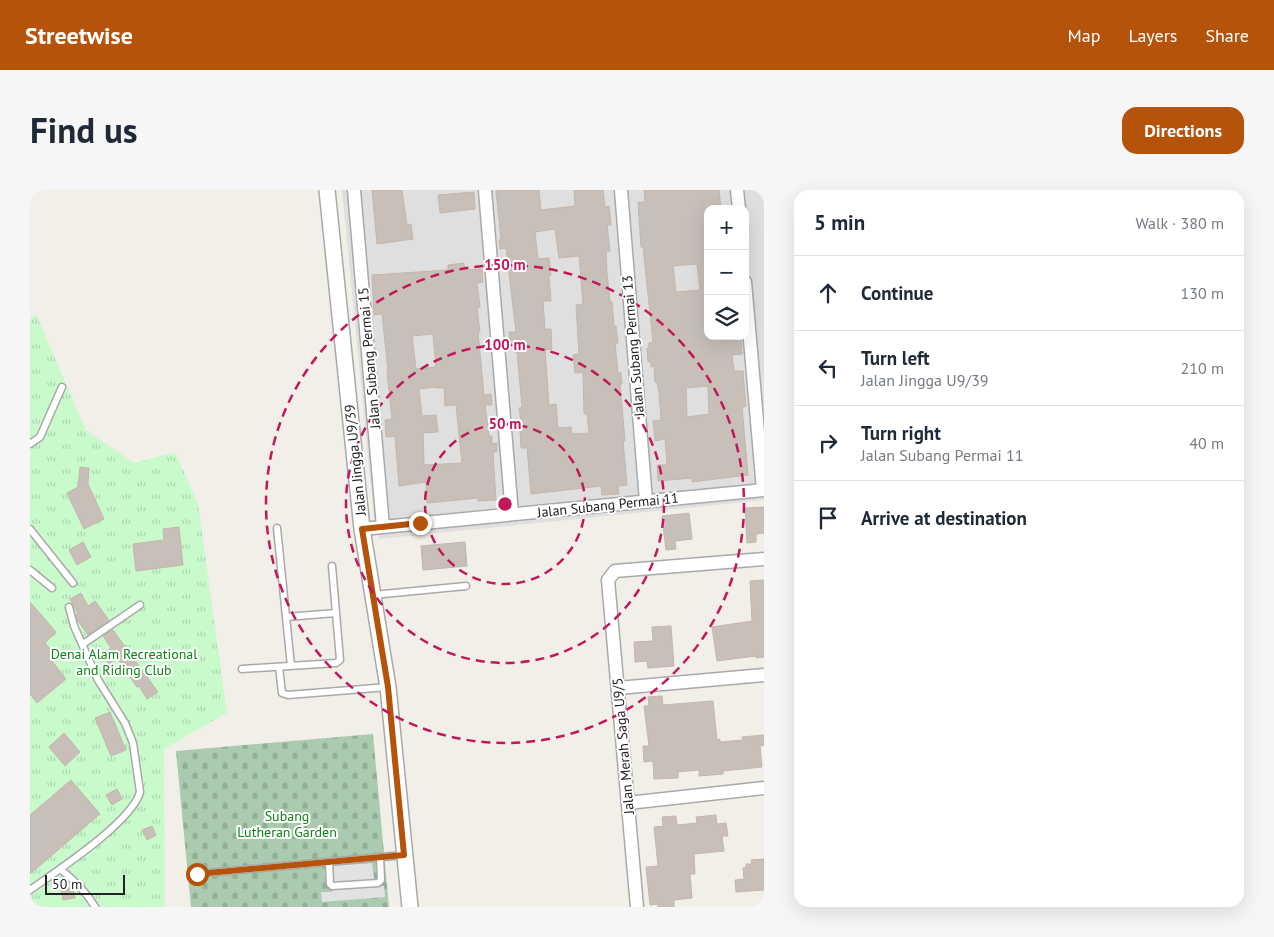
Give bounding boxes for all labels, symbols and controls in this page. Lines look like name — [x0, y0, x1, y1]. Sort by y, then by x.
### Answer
text: Streetwise — [25, 20, 133, 51]
text: Map — [1068, 24, 1100, 47]
text: Layers — [1128, 24, 1177, 47]
text: Share — [1205, 24, 1249, 47]
text: Find us — [30, 107, 138, 153]
button: Directions — [1122, 107, 1244, 154]
map controls — [704, 205, 749, 340]
button: + — [704, 205, 749, 250]
text: 5 min — [814, 209, 865, 236]
text: Walk · 380 m — [1135, 213, 1224, 233]
button: − — [704, 250, 749, 295]
text: 150 m — [484, 255, 526, 274]
street label: Jalan Subang Permai 13 — [618, 274, 648, 419]
icon: ahead — [814, 279, 842, 307]
text: Continue — [861, 281, 933, 305]
text: 130 m — [1181, 283, 1224, 303]
street label: Jalan Subang Permai 15 — [354, 286, 384, 431]
button: layers — [704, 295, 749, 340]
text: 100 m — [484, 335, 526, 354]
text: Turn left — [861, 346, 930, 370]
icon: left — [814, 354, 842, 382]
text: 210 m — [1181, 358, 1224, 378]
text: Jalan Jingga U9/39 — [861, 370, 989, 390]
street label: Jalan Jingga U9/39 — [340, 404, 370, 517]
text: 50 m — [489, 414, 521, 433]
text: Turn right — [861, 421, 941, 445]
icon: right — [814, 429, 842, 457]
text: 40 m — [1189, 433, 1224, 453]
text: Jalan Subang Permai 11 — [861, 445, 1023, 465]
street label: Jalan Subang Permai 11 — [535, 489, 680, 521]
centre of rings — [496, 495, 514, 513]
icon: arrive — [814, 504, 842, 532]
text: Arrive at destination — [861, 506, 1027, 530]
route end — [409, 512, 432, 535]
park label: Denai Alam Recreational and Riding Club — [51, 645, 197, 679]
street label: Jalan Merah Saga U9/5 — [608, 677, 638, 816]
park label: Subang Lutheran Garden — [237, 807, 337, 841]
route start — [186, 863, 209, 886]
scale bar — [45, 872, 125, 895]
text: 50 m — [52, 875, 82, 893]

